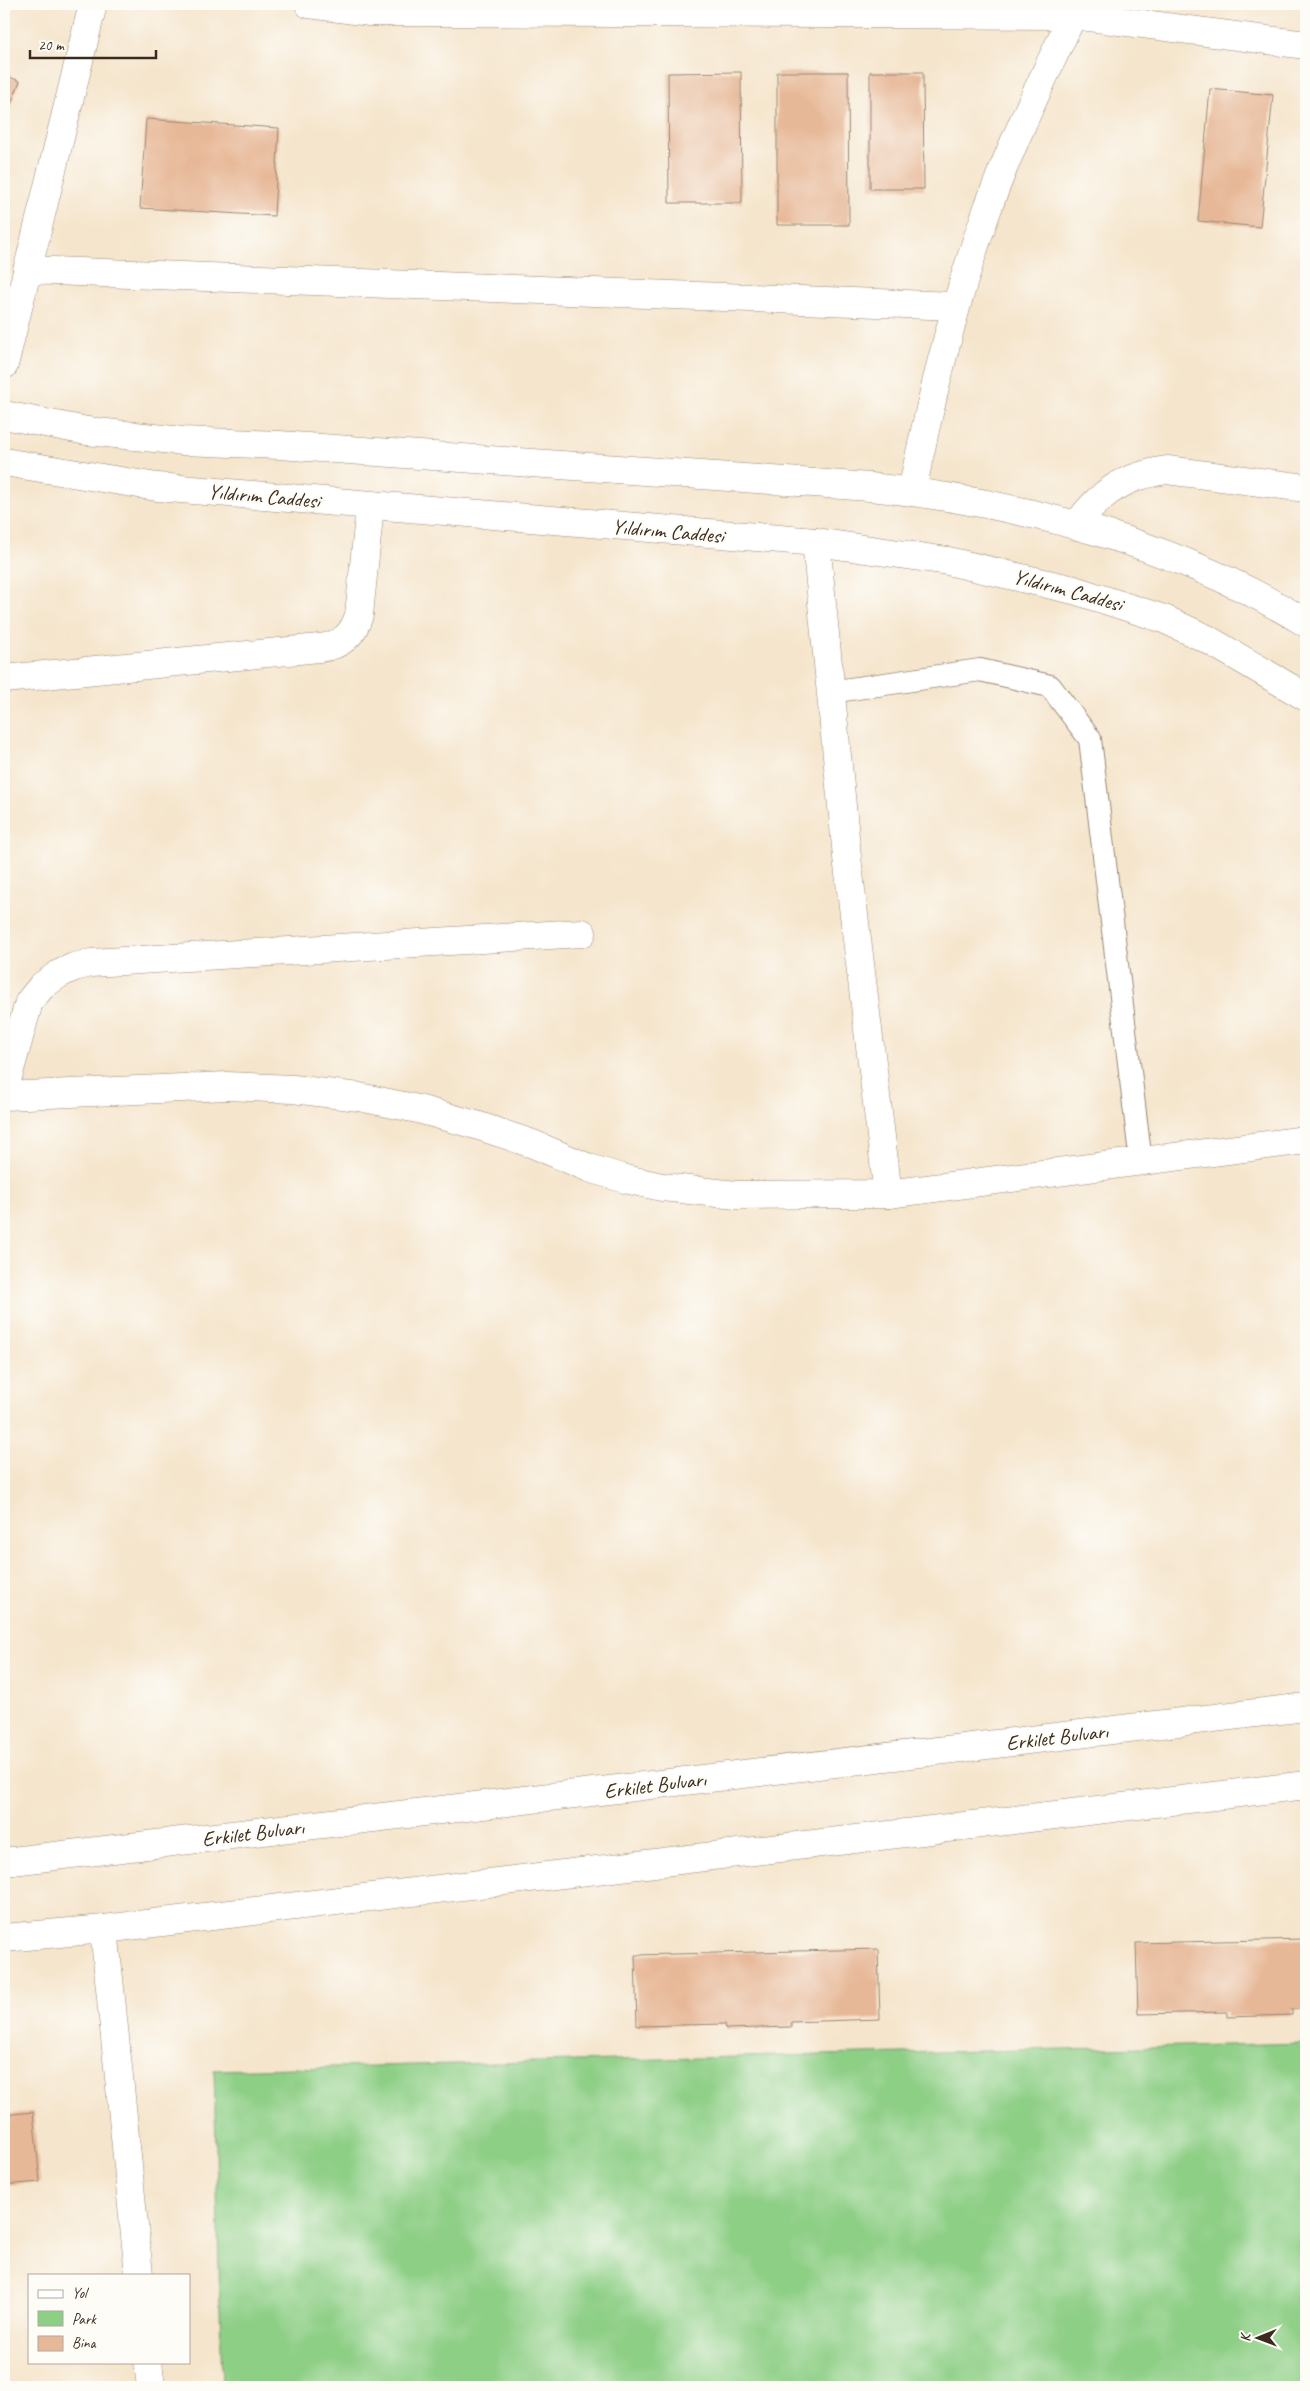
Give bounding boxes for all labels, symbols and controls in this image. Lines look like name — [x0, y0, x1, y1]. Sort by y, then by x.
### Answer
scale bar — [30, 28, 156, 60]
text: 20 m — [38, 36, 65, 55]
street label: Yıldırım Caddesi — [207, 478, 324, 514]
street label: Yıldırım Caddesi — [611, 513, 728, 549]
street label: Yıldırım Caddesi — [1011, 563, 1128, 618]
street label: Erkilet Bulvarı — [1005, 1718, 1111, 1756]
street label: Erkilet Bulvarı — [603, 1766, 709, 1804]
street label: Erkilet Bulvarı — [201, 1814, 307, 1852]
legend — [28, 2274, 190, 2364]
text: Yol — [72, 2284, 89, 2303]
text: Park — [72, 2310, 97, 2329]
north arrow — [1232, 2314, 1282, 2364]
text: K — [1237, 2332, 1254, 2342]
text: Bina — [72, 2334, 97, 2353]

